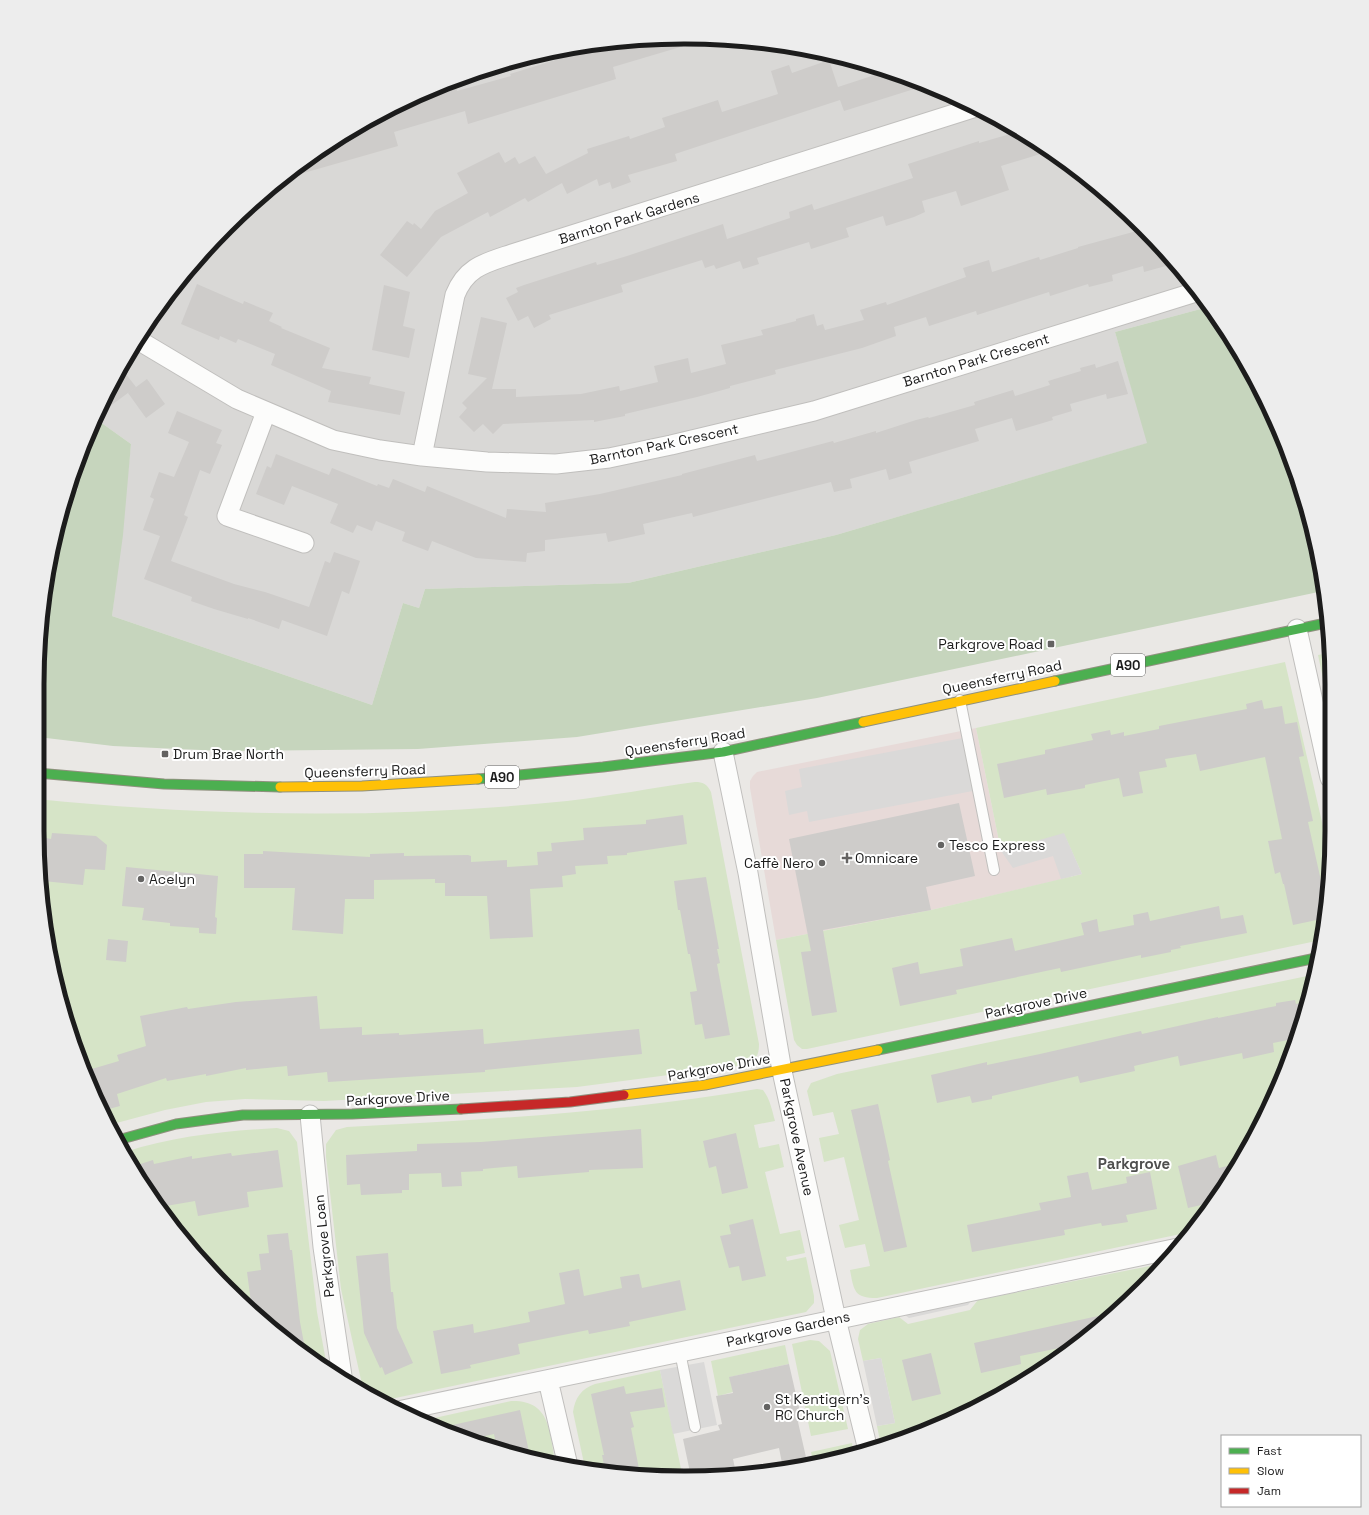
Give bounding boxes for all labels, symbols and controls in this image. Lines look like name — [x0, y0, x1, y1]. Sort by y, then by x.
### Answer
street label: Barnton Park Gardens — [556, 188, 702, 248]
street label: Barnton Park Crescent — [901, 329, 1051, 391]
street label: Barnton Park Crescent — [588, 419, 740, 469]
place label: Parkgrove Road — [938, 635, 1043, 653]
marker: Parkgrove Road — [1046, 639, 1056, 649]
road number: A90 — [1111, 654, 1145, 676]
street label: Queensferry Road — [941, 656, 1063, 698]
street label: Queensferry Road — [624, 724, 746, 760]
place label: Drum Brae North — [173, 745, 284, 763]
marker: Drum Brae North — [160, 749, 170, 759]
street label: Queensferry Road — [304, 760, 426, 782]
road number: A90 — [485, 766, 519, 788]
place label: Tesco Express — [949, 836, 1045, 854]
marker: Tesco Express — [936, 840, 946, 850]
place label: Omnicare — [855, 849, 918, 867]
marker: Omnicare — [842, 853, 852, 863]
place label: Caffè Nero — [744, 854, 814, 872]
marker: Caffè Nero — [817, 858, 827, 868]
place label: Acelyn — [149, 870, 195, 888]
marker: Acelyn — [136, 874, 146, 884]
street label: Parkgrove Drive — [983, 983, 1089, 1023]
street label: Parkgrove Drive — [666, 1049, 772, 1085]
street label: Parkgrove Avenue — [776, 1077, 818, 1197]
street label: Parkgrove Drive — [346, 1086, 450, 1110]
district label: Parkgrove — [1098, 1154, 1171, 1173]
street label: Parkgrove Loan — [310, 1194, 338, 1298]
street label: Parkgrove Gardens — [725, 1307, 851, 1351]
place label: St Kentigern’s RC Church — [775, 1390, 870, 1424]
marker: St Kentigern’s RC Church — [762, 1402, 772, 1412]
legend — [1221, 1435, 1361, 1507]
text: Fast — [1257, 1443, 1282, 1459]
text: Slow — [1257, 1463, 1284, 1479]
text: Jam — [1257, 1483, 1281, 1499]

